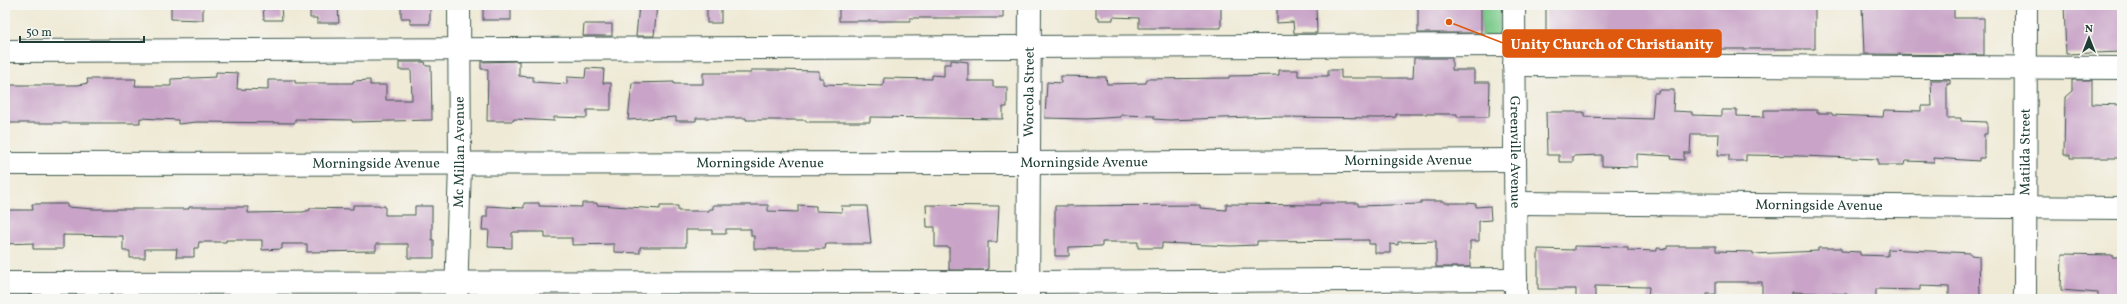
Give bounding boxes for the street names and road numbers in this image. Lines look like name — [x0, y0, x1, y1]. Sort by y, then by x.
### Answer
street label: Worcola Street — [1020, 47, 1039, 137]
street label: Mc Millan Avenue — [449, 96, 470, 208]
street label: Greenville Avenue — [1505, 96, 1525, 209]
street label: Matilda Street — [2016, 108, 2035, 196]
street label: Morningside Avenue — [1344, 151, 1472, 171]
street label: Morningside Avenue — [1020, 153, 1148, 173]
street label: Morningside Avenue — [312, 154, 440, 173]
street label: Morningside Avenue — [696, 154, 824, 173]
street label: Morningside Avenue — [1755, 195, 1883, 216]

